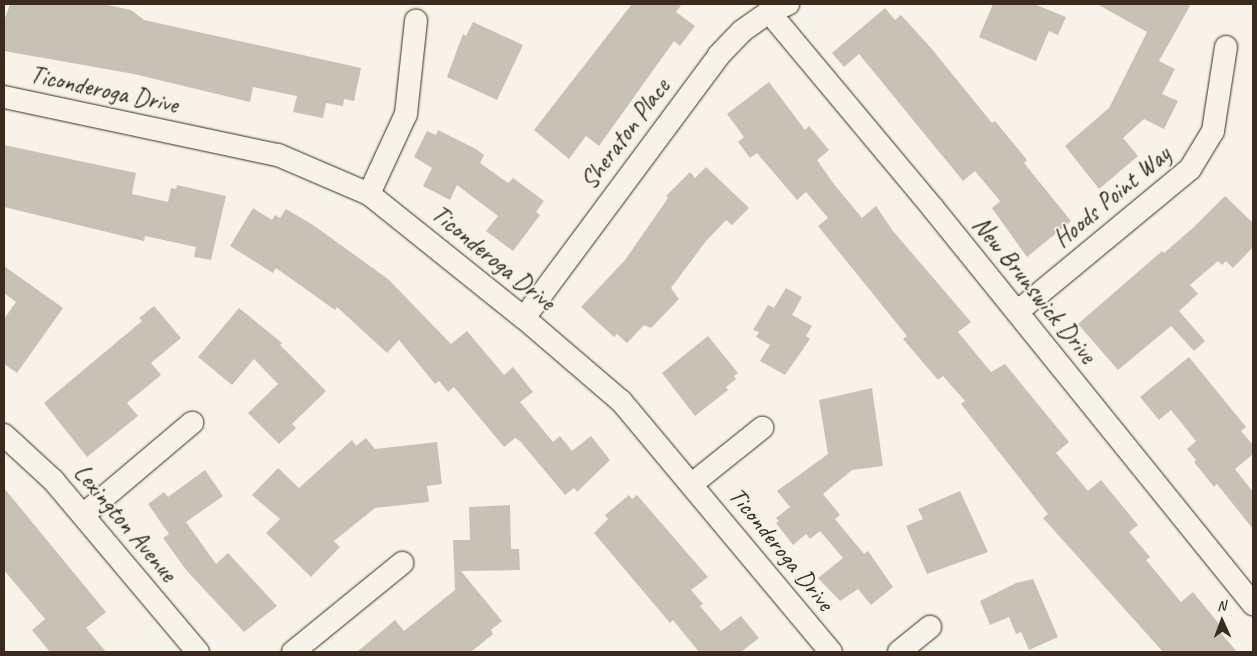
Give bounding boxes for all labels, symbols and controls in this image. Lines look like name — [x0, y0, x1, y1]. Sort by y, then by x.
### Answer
street label: Ticonderoga Drive — [27, 60, 181, 120]
street label: Sheraton Place — [574, 73, 676, 195]
street label: Hoods Point Way — [1048, 140, 1176, 254]
street label: Ticonderoga Drive — [425, 199, 561, 317]
street label: New Brunswick Drive — [966, 211, 1102, 369]
street label: Lexington Avenue — [67, 458, 183, 588]
street label: Ticonderoga Drive — [722, 481, 840, 617]
north arrow — [1197, 596, 1247, 646]
text: N — [1217, 597, 1226, 614]

